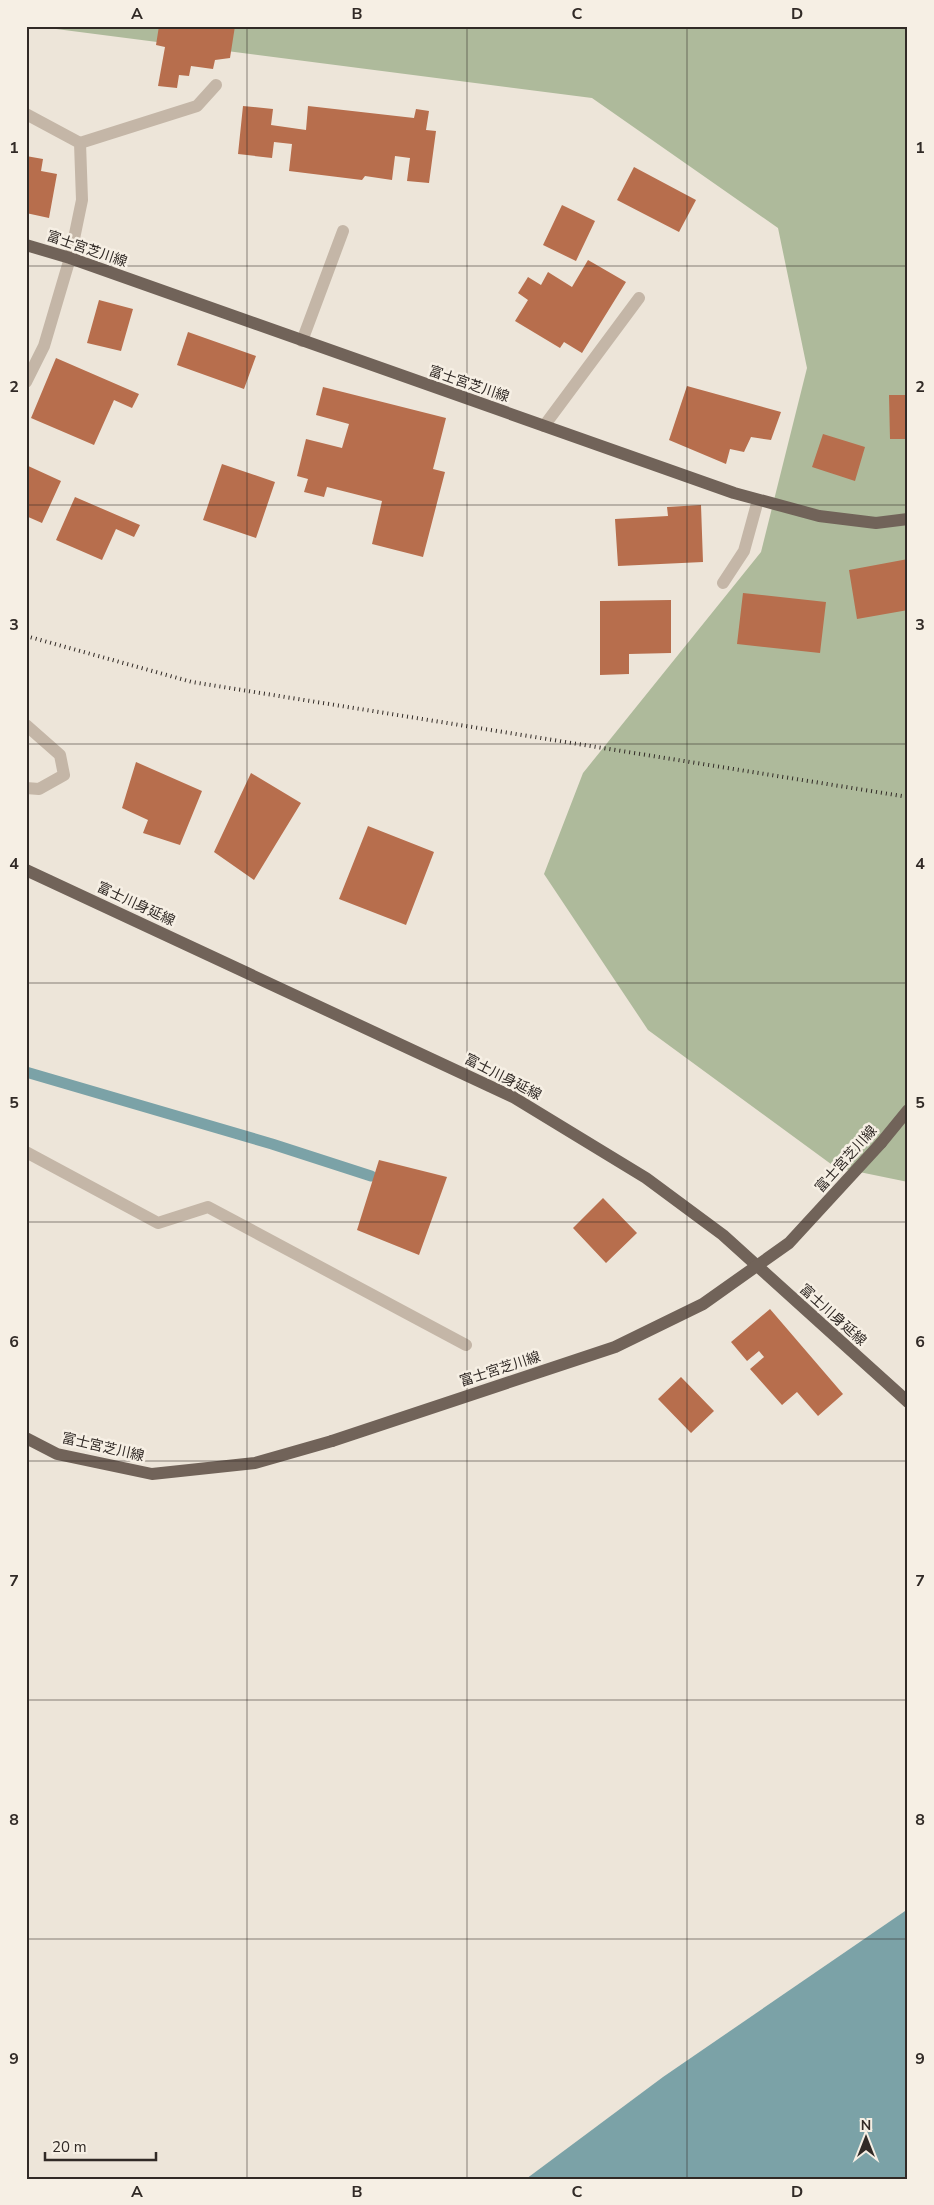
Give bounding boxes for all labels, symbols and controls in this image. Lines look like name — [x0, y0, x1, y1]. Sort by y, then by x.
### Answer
text: A — [131, 3, 143, 25]
text: B — [351, 3, 363, 25]
text: C — [572, 3, 583, 25]
text: D — [791, 3, 803, 25]
text: 1 — [9, 137, 19, 159]
text: 1 — [915, 137, 925, 159]
street label: 富士宮芝川線 — [44, 226, 130, 272]
street label: 富士宮芝川線 — [426, 361, 512, 407]
text: 2 — [9, 376, 19, 398]
text: 2 — [915, 376, 925, 398]
text: 3 — [9, 614, 19, 636]
text: 3 — [915, 614, 925, 636]
text: 4 — [9, 853, 19, 875]
text: 4 — [915, 853, 925, 875]
street label: 富士川身延線 — [94, 878, 178, 930]
street label: 富士川身延線 — [461, 1049, 545, 1105]
text: 5 — [9, 1092, 19, 1114]
text: 5 — [915, 1092, 925, 1114]
street label: 富士宮芝川線 — [811, 1121, 881, 1197]
street label: 富士川身延線 — [795, 1280, 871, 1350]
text: 6 — [9, 1331, 19, 1353]
text: 6 — [915, 1331, 925, 1353]
street label: 富士宮芝川線 — [457, 1347, 543, 1391]
street label: 富士宮芝川線 — [60, 1428, 146, 1466]
text: 7 — [9, 1570, 19, 1592]
text: 7 — [915, 1570, 925, 1592]
text: 8 — [9, 1809, 19, 1831]
text: 8 — [915, 1809, 925, 1831]
text: 9 — [9, 2048, 19, 2070]
text: 9 — [915, 2048, 925, 2070]
north arrow — [842, 2112, 892, 2162]
text: N — [861, 2116, 871, 2135]
scale bar — [45, 2130, 156, 2162]
text: 20 m — [52, 2137, 87, 2157]
text: A — [131, 2181, 143, 2203]
text: B — [351, 2181, 363, 2203]
text: C — [572, 2181, 583, 2203]
text: D — [791, 2181, 803, 2203]

